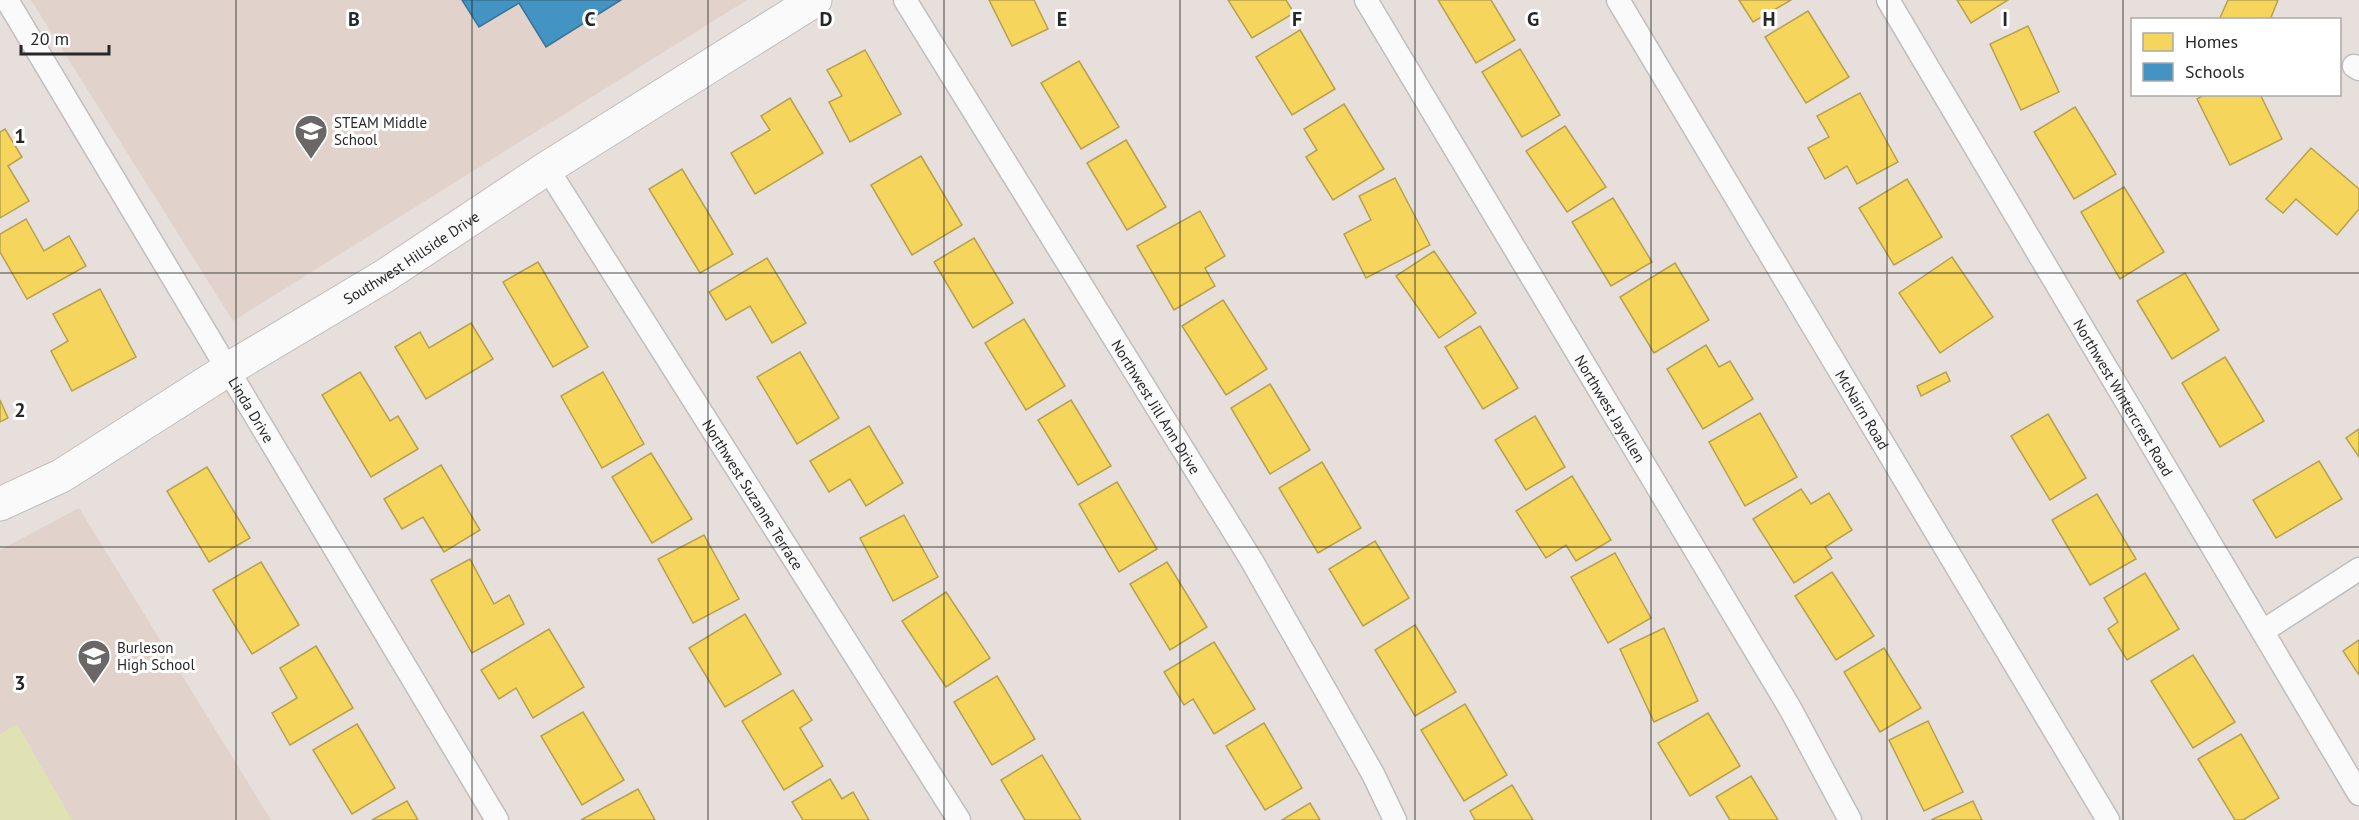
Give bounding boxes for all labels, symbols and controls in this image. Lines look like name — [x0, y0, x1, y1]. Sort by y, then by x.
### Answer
text: B — [348, 6, 360, 32]
text: C — [584, 6, 596, 32]
text: D — [820, 6, 833, 32]
text: E — [1057, 6, 1067, 32]
text: F — [1292, 6, 1302, 32]
text: G — [1527, 6, 1539, 32]
text: H — [1762, 6, 1776, 32]
text: I — [2002, 6, 2008, 32]
scale bar — [21, 18, 110, 56]
legend — [2131, 18, 2341, 96]
text: 20 m — [30, 27, 69, 50]
text: Homes — [2185, 30, 2238, 53]
text: Schools — [2185, 60, 2245, 83]
school or university icon: STEAM Middle School — [293, 113, 329, 160]
place label: STEAM Middle School — [334, 113, 427, 149]
text: 1 — [14, 123, 26, 149]
street label: Southwest Hillside Drive — [340, 206, 483, 308]
street label: Northwest Wintercrest Road — [2070, 315, 2178, 479]
street label: Northwest Jill Ann Drive — [1108, 336, 1205, 477]
street label: Northwest Jayellen — [1571, 351, 1650, 466]
street label: McNairn Road — [1832, 366, 1894, 453]
street label: Linda Drive — [225, 373, 279, 446]
text: 2 — [14, 397, 26, 423]
street label: Northwest Suzanne Terrace — [699, 415, 808, 573]
school or university icon: Burleson High School — [76, 638, 112, 685]
place label: Burleson High School — [117, 638, 195, 674]
text: 3 — [14, 670, 26, 696]

